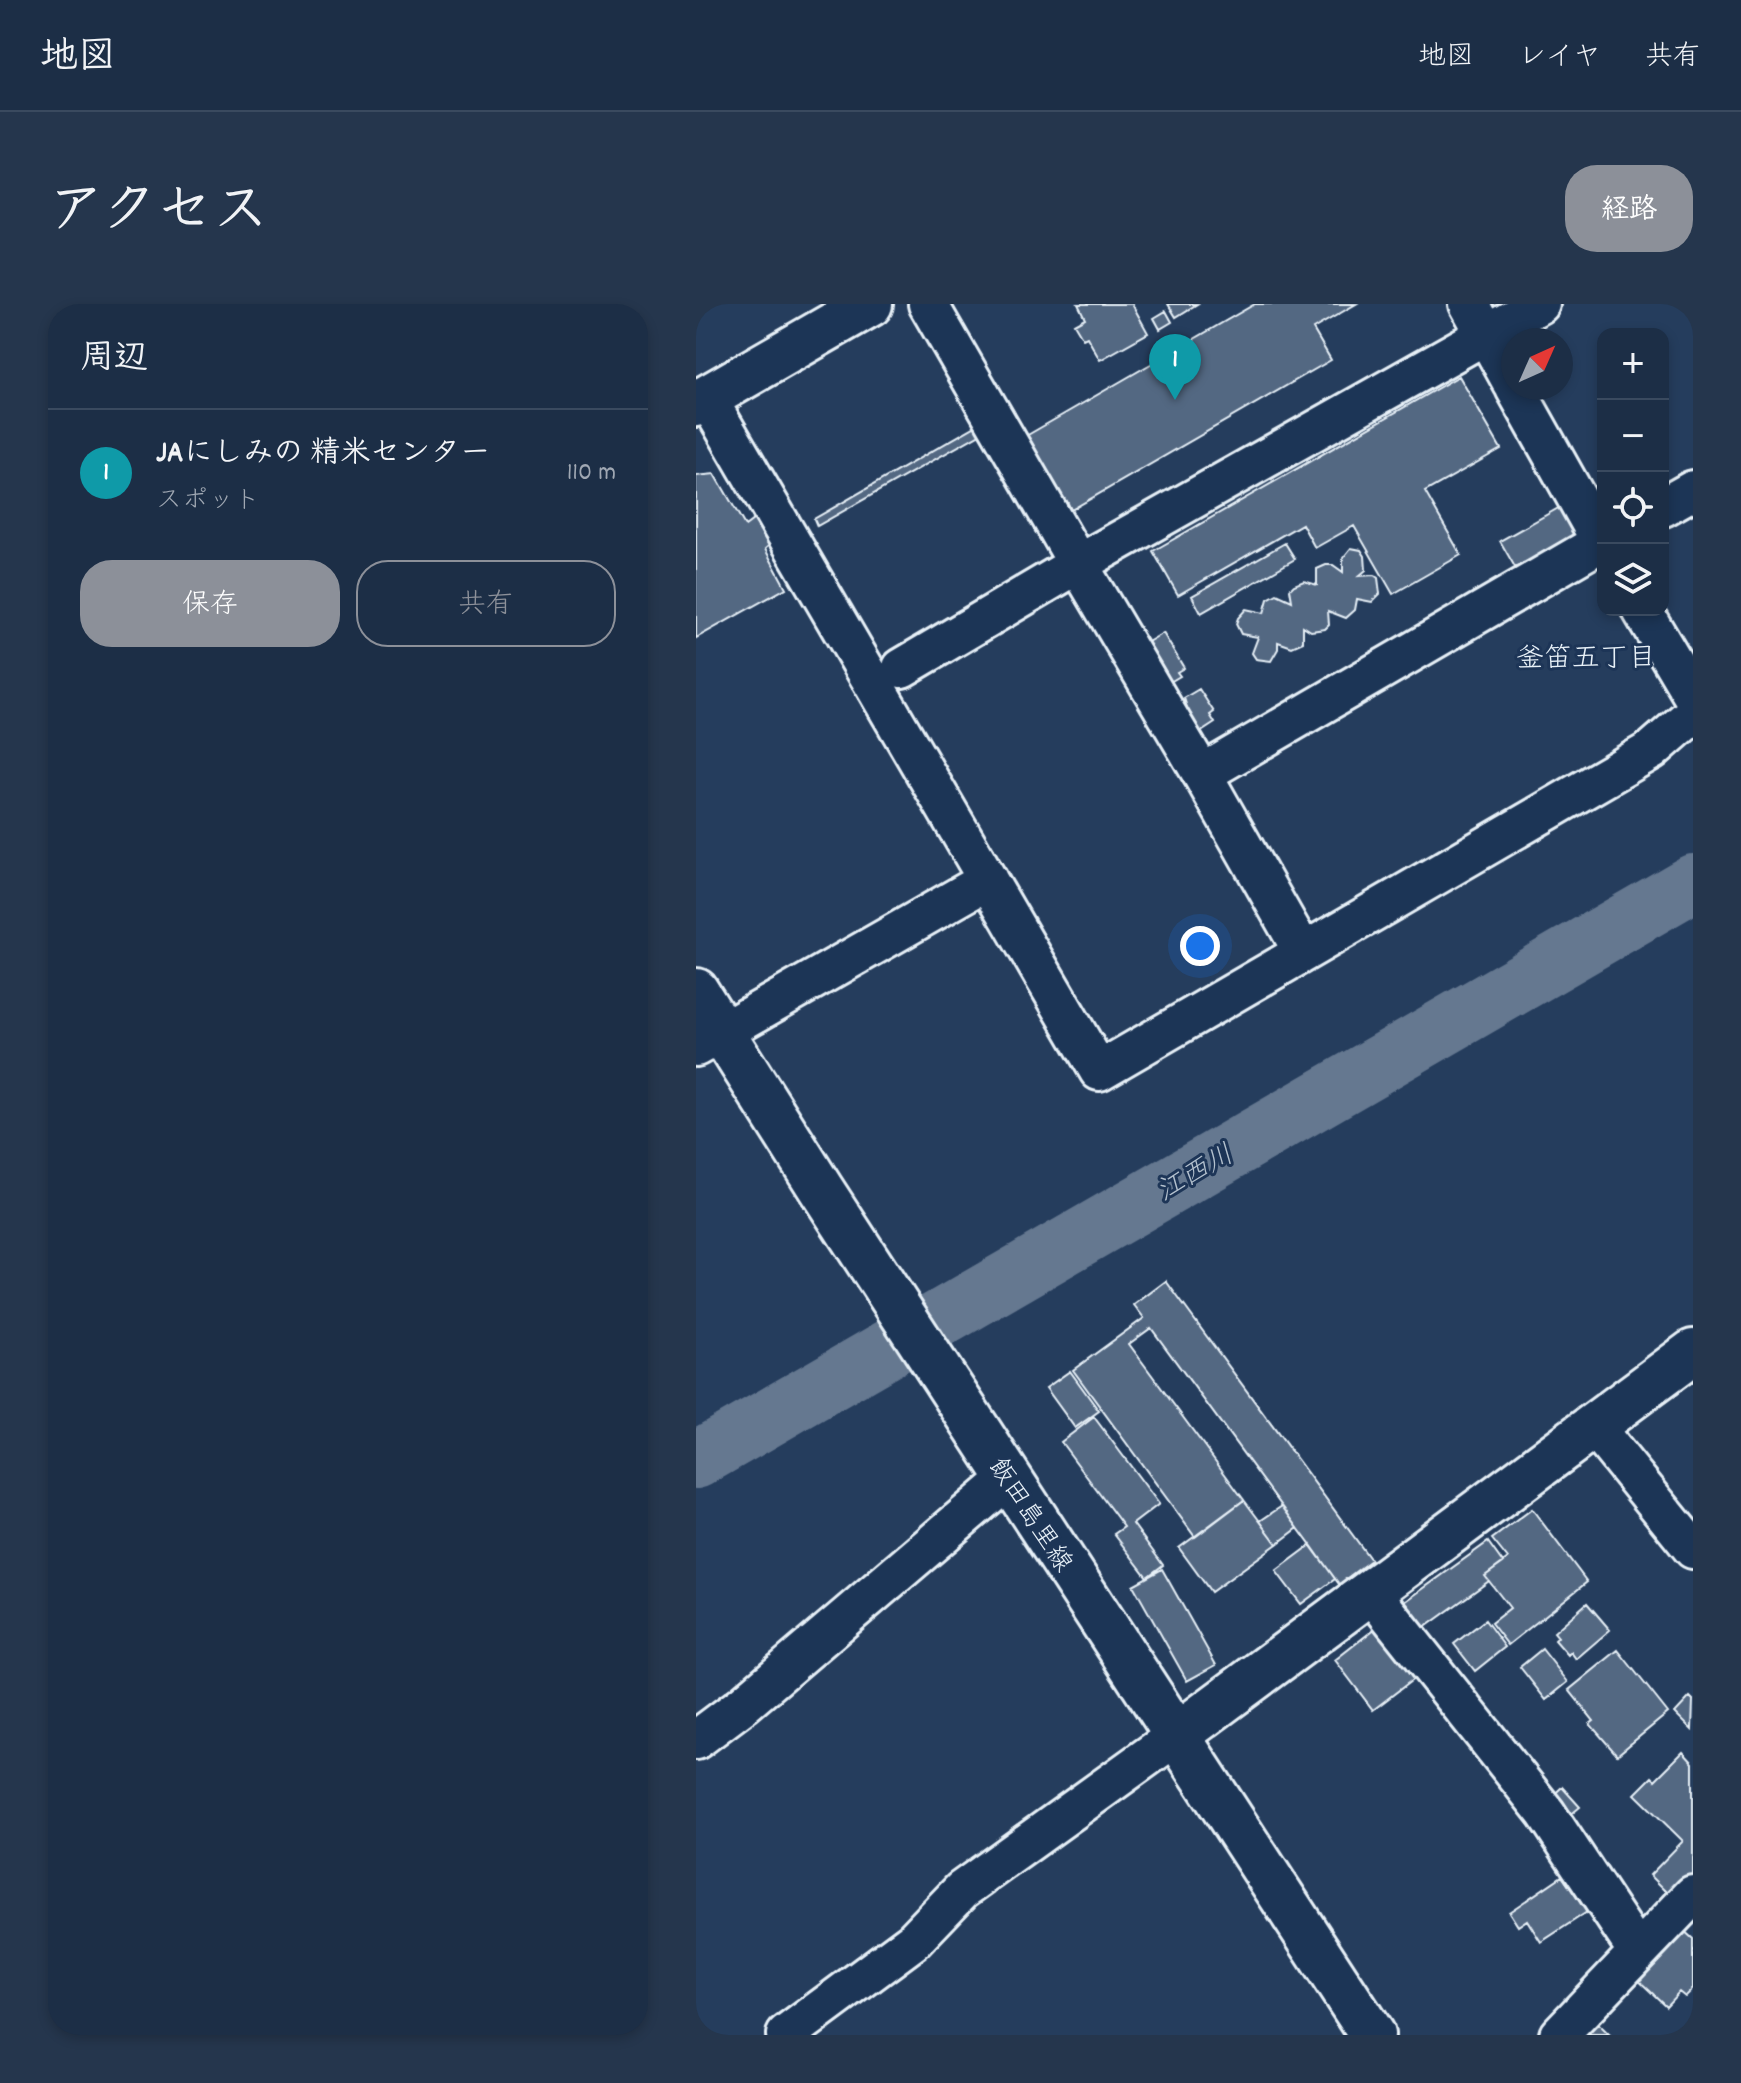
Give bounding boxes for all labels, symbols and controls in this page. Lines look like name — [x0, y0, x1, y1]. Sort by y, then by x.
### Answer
text: 地図 — [40, 32, 116, 87]
text: 地図 — [1418, 39, 1474, 79]
text: レイヤ — [1518, 39, 1601, 79]
text: 共有 — [1645, 39, 1701, 79]
button: 経路 — [1565, 165, 1693, 252]
text: アクセス — [48, 175, 269, 255]
north arrow — [1501, 328, 1573, 400]
map controls — [1597, 328, 1669, 616]
button: + — [1597, 328, 1669, 400]
pin: 1 — [1149, 334, 1201, 400]
text: 周辺 — [80, 336, 148, 385]
button: − — [1597, 400, 1669, 472]
text: JAにしみの 精米センター — [156, 434, 490, 477]
text: 1 — [103, 455, 109, 492]
text: 110 m — [567, 455, 616, 492]
button: locate — [1597, 472, 1669, 544]
text: スポット — [156, 483, 260, 520]
button: layers — [1597, 544, 1669, 616]
button: 保存 — [80, 560, 340, 647]
button: 共有 — [356, 560, 616, 647]
district label: 釜笛五丁目 — [1516, 641, 1656, 681]
your location — [1180, 926, 1220, 966]
water label: 江西川 — [1150, 1137, 1243, 1214]
street label: 飯田島里線 — [978, 1451, 1080, 1581]

